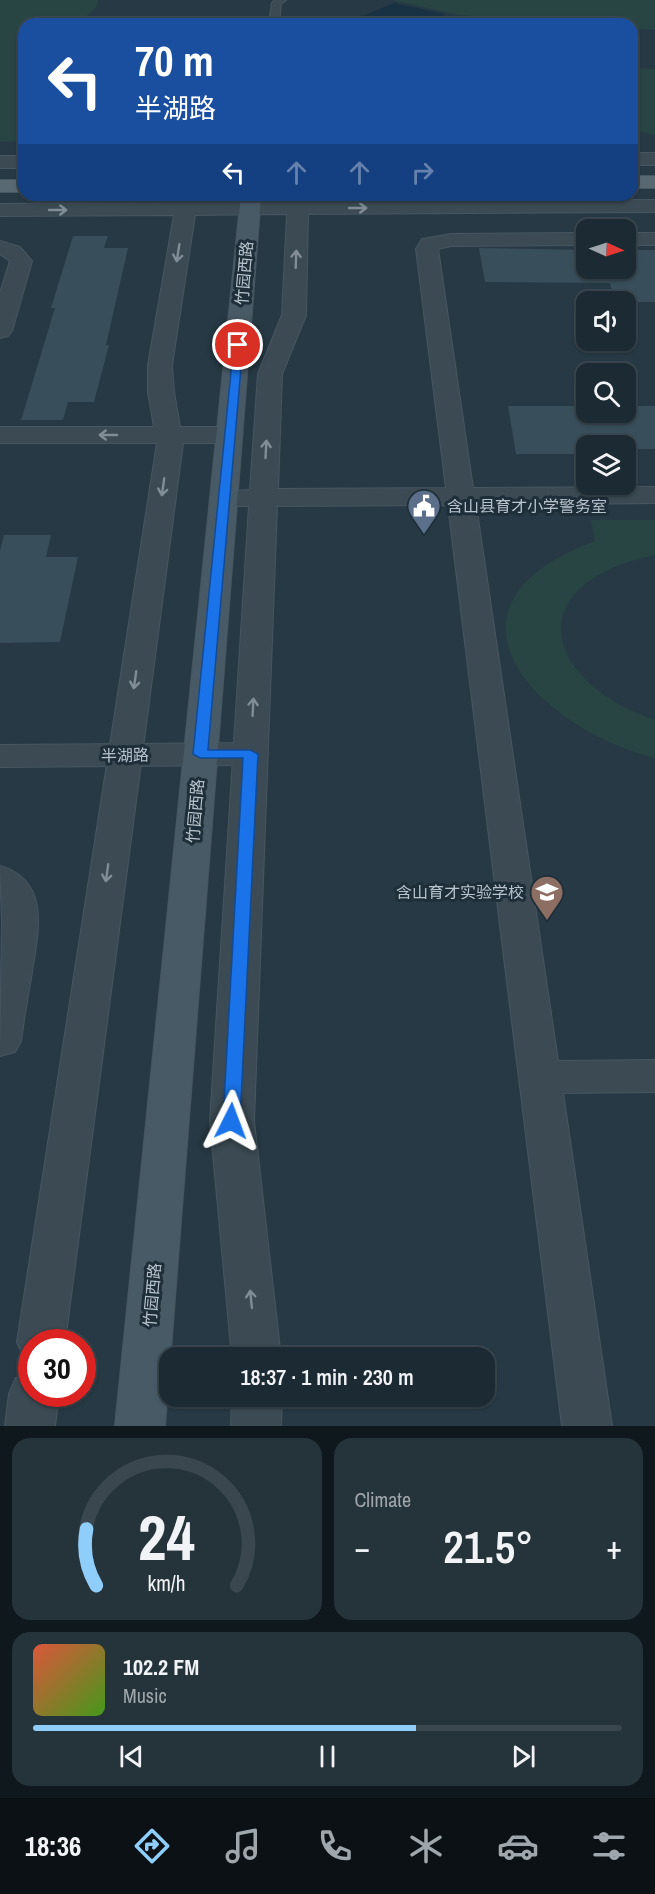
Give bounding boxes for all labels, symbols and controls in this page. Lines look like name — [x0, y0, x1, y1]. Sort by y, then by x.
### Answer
text: 70 m — [135, 33, 214, 89]
icon: left — [36, 42, 114, 120]
text: 半湖路 — [135, 90, 216, 126]
icon: left — [217, 156, 250, 189]
icon: ahead — [280, 156, 313, 189]
icon: ahead — [343, 156, 376, 189]
icon: right — [406, 156, 439, 189]
one-way arrow — [348, 202, 368, 214]
one-way arrow — [48, 204, 68, 216]
north arrow — [576, 219, 636, 279]
map controls — [576, 219, 636, 495]
street label: 竹园西路 — [230, 240, 258, 306]
one-way arrow — [172, 242, 183, 262]
one-way arrow — [290, 249, 301, 269]
button: sound — [576, 291, 636, 351]
pin — [212, 319, 263, 370]
icon: arrive — [221, 328, 254, 361]
button: search — [576, 363, 636, 423]
one-way arrow — [99, 429, 119, 441]
button: layers — [576, 435, 636, 495]
one-way arrow — [261, 440, 272, 460]
one-way arrow — [158, 477, 169, 496]
public building icon: 含山县育才小学警务室 — [406, 488, 442, 535]
place label: 含山县育才小学警务室 — [447, 495, 607, 517]
one-way arrow — [129, 669, 140, 689]
one-way arrow — [248, 697, 259, 717]
street label: 半湖路 — [101, 744, 149, 766]
street label: 竹园西路 — [181, 778, 209, 844]
one-way arrow — [101, 862, 112, 882]
school or university icon: 含山育才实验学校 — [529, 874, 565, 921]
place label: 含山育才实验学校 — [396, 881, 524, 903]
position arrow — [199, 1089, 263, 1153]
street label: 竹园西路 — [138, 1262, 166, 1328]
one-way arrow — [245, 1290, 256, 1310]
speed limit sign: 30 — [18, 1329, 96, 1407]
text: 18:37 · 1 min · 230 m — [240, 1362, 414, 1392]
text: Climate — [355, 1486, 411, 1513]
text: 24 — [138, 1495, 195, 1579]
text: 21.5° — [443, 1516, 533, 1577]
text: − — [355, 1525, 370, 1569]
text: + — [606, 1525, 622, 1569]
text: km/h — [148, 1569, 186, 1598]
text: 102.2 FM — [123, 1652, 199, 1682]
text: Music — [123, 1682, 167, 1709]
icon: previous — [115, 1740, 148, 1773]
icon: pause — [311, 1740, 344, 1773]
icon: next — [507, 1740, 540, 1773]
icon: directions — [131, 1825, 173, 1867]
icon: music — [222, 1825, 264, 1867]
icon: phone — [314, 1825, 356, 1867]
icon: climate — [405, 1825, 447, 1867]
icon: car — [497, 1825, 539, 1867]
icon: filters — [588, 1825, 630, 1867]
text: 18:36 — [25, 1828, 81, 1864]

